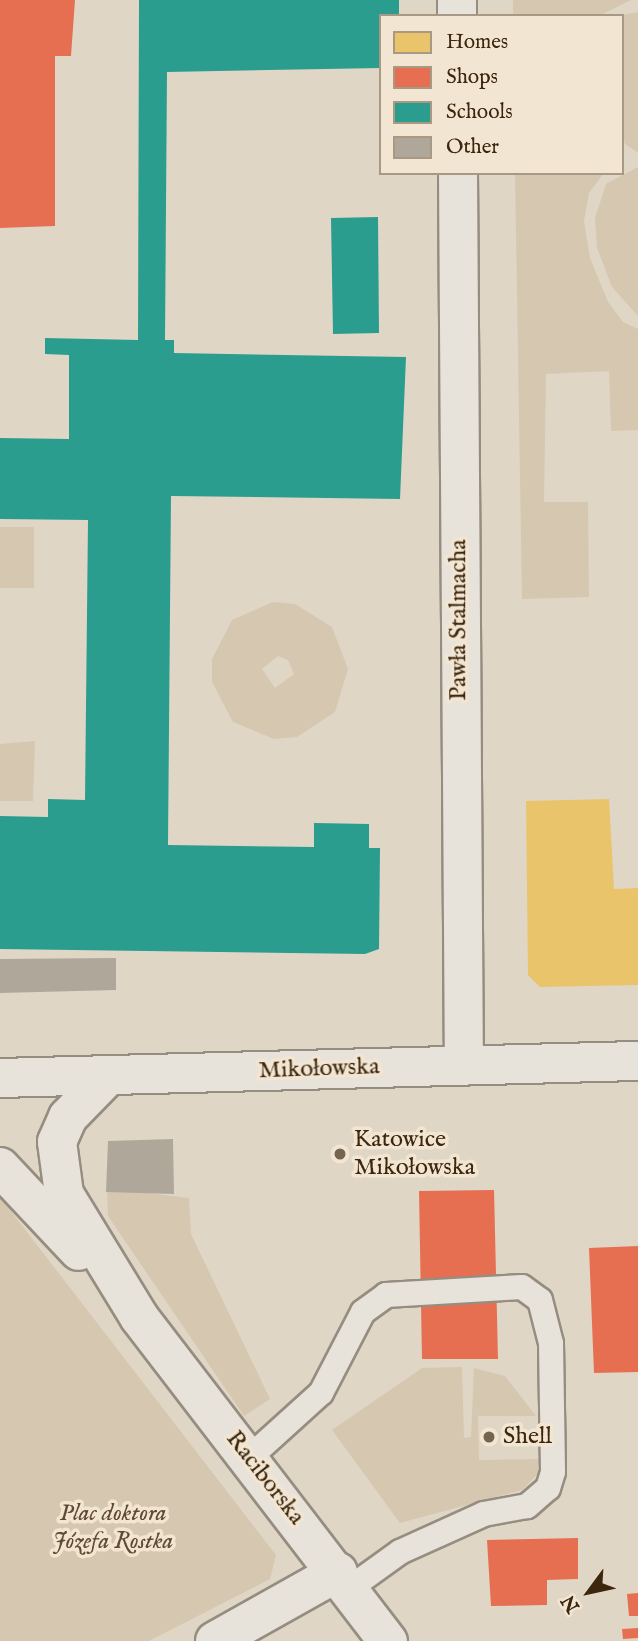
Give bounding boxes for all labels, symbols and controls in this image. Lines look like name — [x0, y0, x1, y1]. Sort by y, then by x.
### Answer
legend — [379, 14, 624, 175]
text: Homes — [446, 29, 508, 56]
text: Shops — [446, 64, 498, 91]
text: Schools — [446, 99, 513, 126]
text: Other — [446, 134, 499, 161]
street label: Pawła Stalmacha — [445, 539, 473, 701]
street label: Mikołowska — [258, 1052, 380, 1086]
place label: Katowice Mikołowska — [354, 1126, 475, 1182]
marker: Katowice Mikołowska — [332, 1146, 348, 1162]
place label: Shell — [503, 1423, 552, 1451]
street label: Raciborska — [219, 1425, 311, 1531]
marker: Shell — [481, 1429, 497, 1445]
park label: Plac doktora Józefa Rostka — [53, 1500, 173, 1556]
north arrow — [554, 1557, 624, 1627]
text: N — [557, 1590, 586, 1617]

